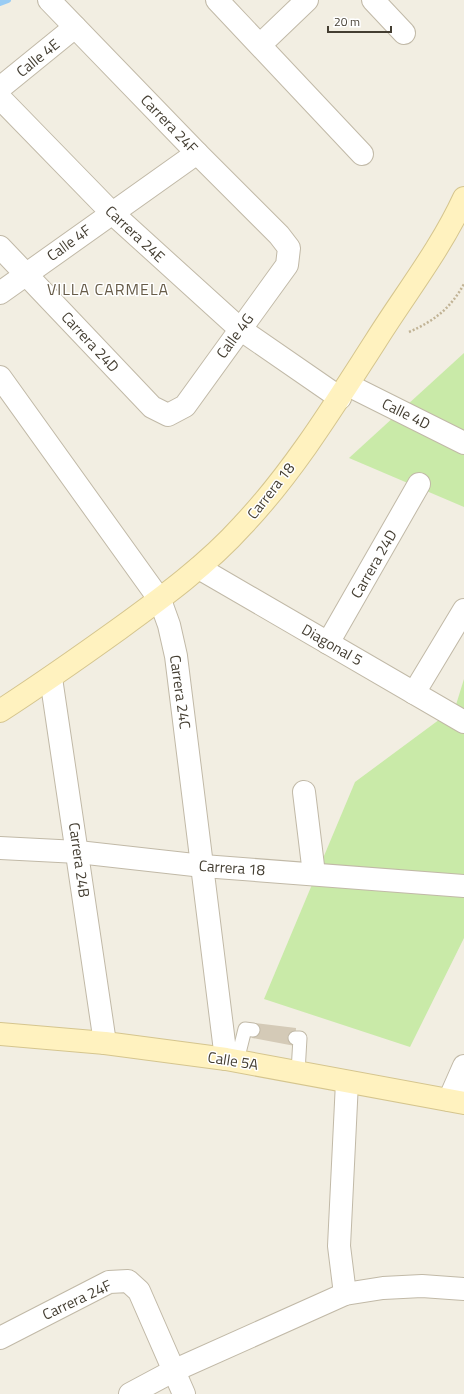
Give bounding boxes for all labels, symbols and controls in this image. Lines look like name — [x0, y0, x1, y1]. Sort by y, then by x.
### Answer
scale bar — [328, 8, 391, 34]
text: 20 m — [334, 12, 360, 31]
street label: Calle 4E — [11, 33, 64, 82]
street label: Carrera 24F — [135, 89, 203, 158]
street label: Carrera 24E — [100, 200, 170, 267]
street label: Calle 4F — [42, 219, 96, 267]
district label: VILLA CARMELA — [47, 277, 169, 301]
street label: Carrera 24D — [56, 306, 125, 377]
street label: Calle 4G — [210, 308, 259, 363]
street label: Calle 4D — [378, 392, 434, 435]
street label: Carrera 18 — [241, 457, 300, 524]
street label: Carrera 24D — [345, 525, 403, 602]
street label: Diagonal 5 — [298, 618, 367, 671]
street label: Carrera 24C — [164, 653, 197, 730]
street label: Carrera 24B — [63, 821, 96, 899]
street label: Carrera 18 — [198, 854, 266, 881]
street label: Calle 5A — [206, 1045, 260, 1076]
street label: Carrera 24F — [38, 1273, 115, 1326]

